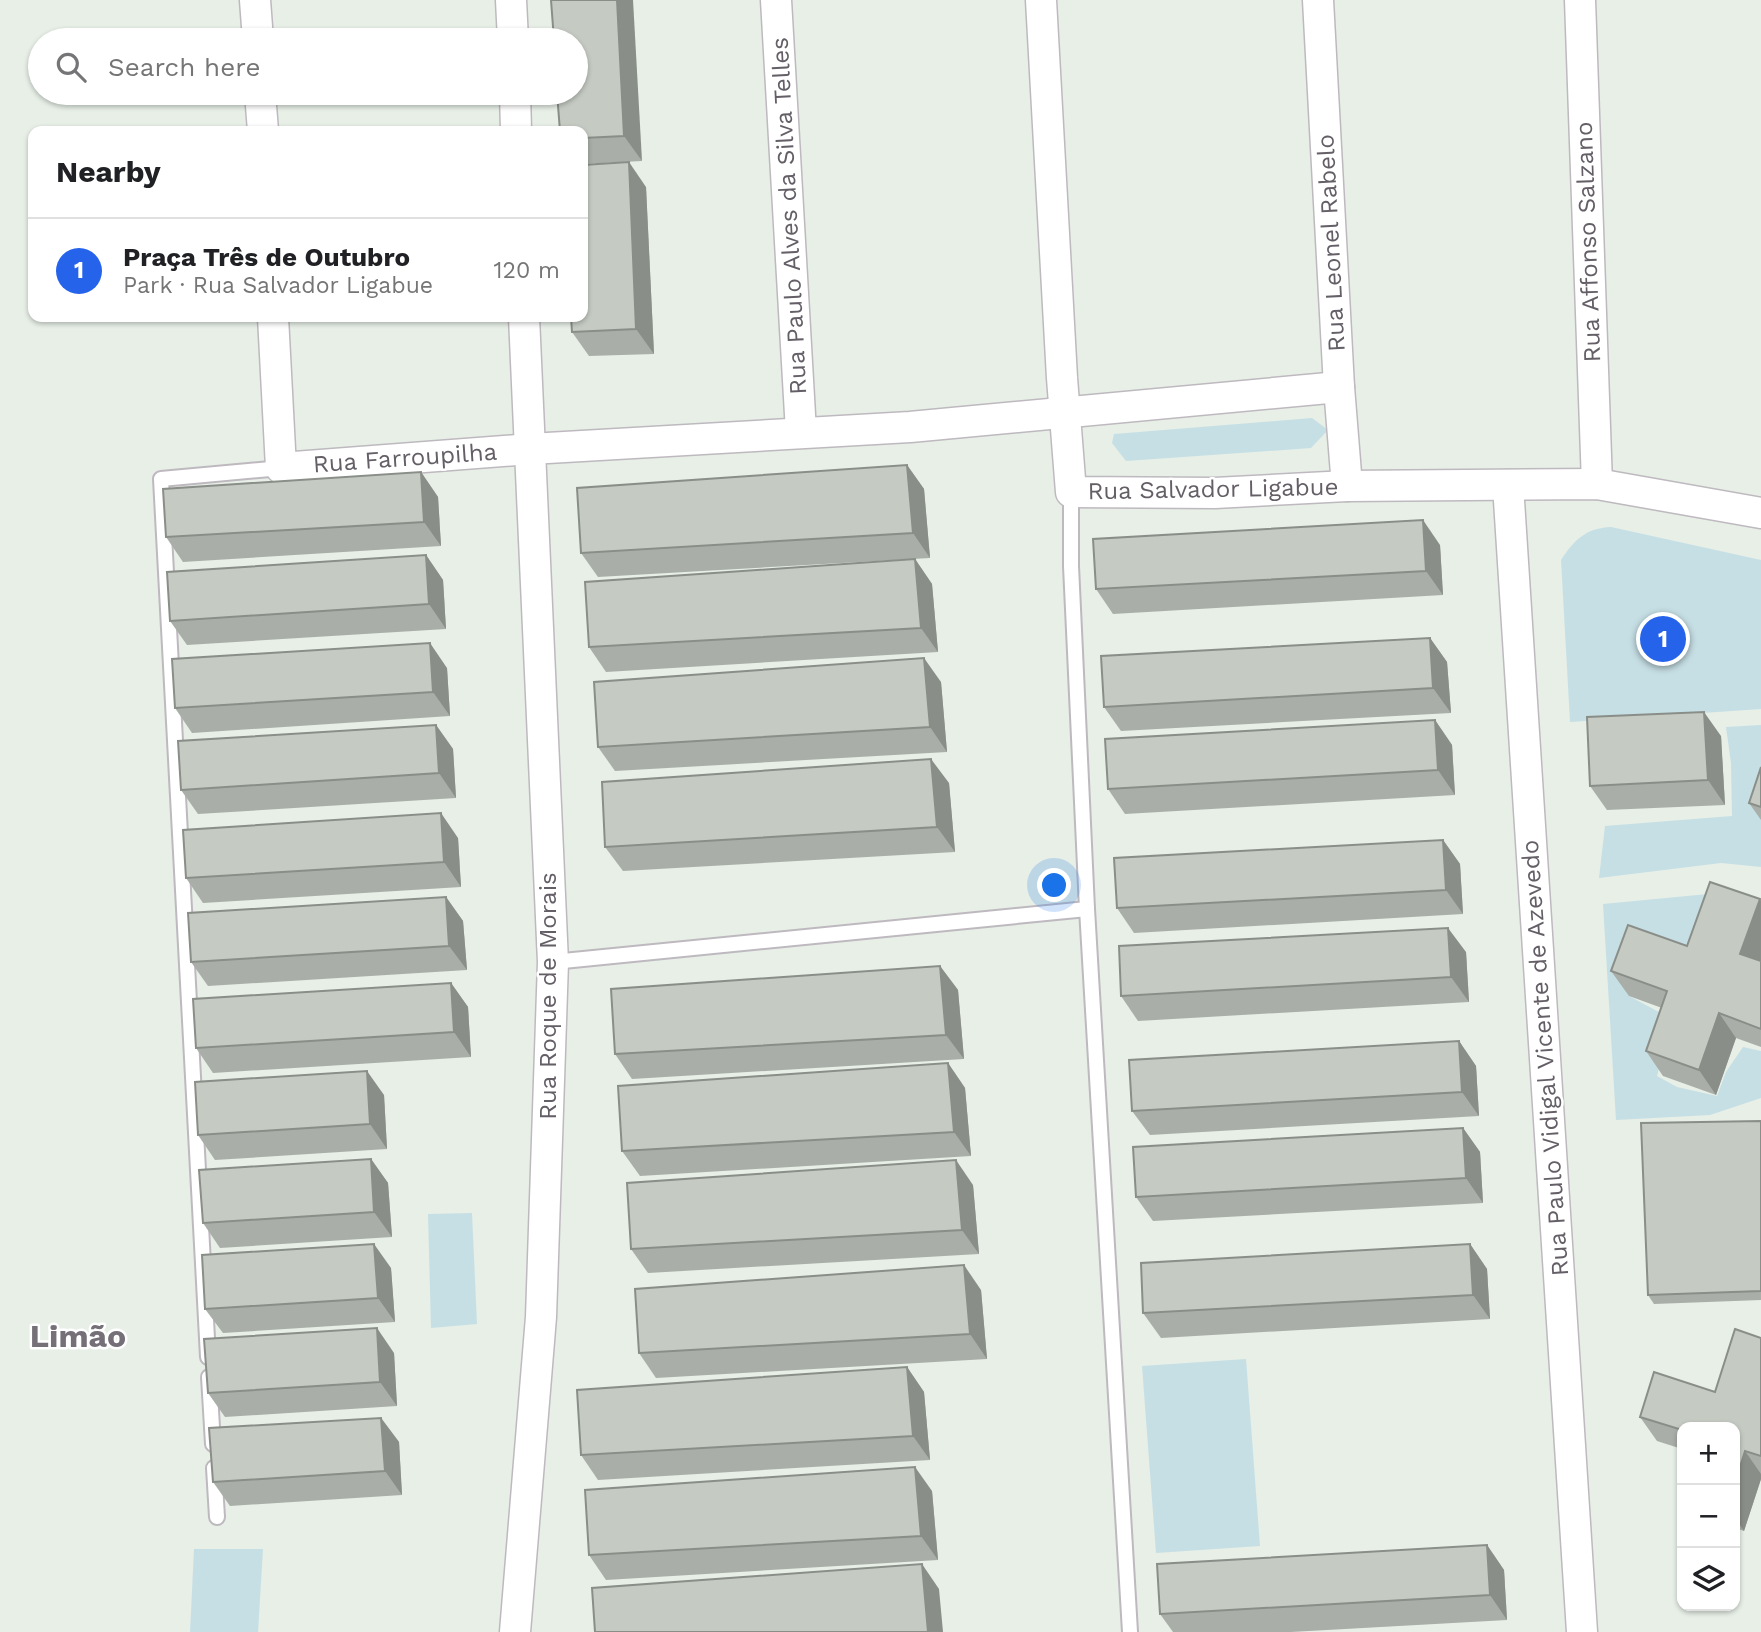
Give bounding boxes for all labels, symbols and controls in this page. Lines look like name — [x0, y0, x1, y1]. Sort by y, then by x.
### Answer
search box — [28, 28, 588, 105]
street label: Rua Paulo Alves da Silva Telles — [766, 37, 812, 395]
icon: search — [52, 48, 90, 86]
text: Search here — [108, 52, 260, 82]
street label: Rua Affonso Salzano — [1570, 121, 1606, 363]
street label: Rua Leonel Rabelo — [1311, 134, 1351, 352]
text: Nearby — [56, 154, 161, 189]
text: Praça Três de Outubro — [123, 242, 410, 272]
text: 1 — [74, 257, 84, 284]
text: 120 m — [494, 257, 560, 284]
text: Park · Rua Salvador Ligabue — [123, 272, 433, 299]
street label: Rua Farroupilha — [312, 438, 498, 478]
street label: Rua Salvador Ligabue — [1087, 473, 1339, 505]
pin: 1 — [1640, 613, 1686, 665]
street label: Rua Paulo Vidigal Vicente de Azevedo — [1516, 839, 1574, 1277]
your location — [1037, 868, 1071, 902]
street label: Rua Roque de Morais — [534, 872, 562, 1120]
district label: Limão — [30, 1317, 126, 1355]
map controls — [1677, 1422, 1740, 1611]
button: + — [1677, 1422, 1740, 1485]
button: − — [1677, 1485, 1740, 1548]
button: layers — [1677, 1548, 1740, 1611]

